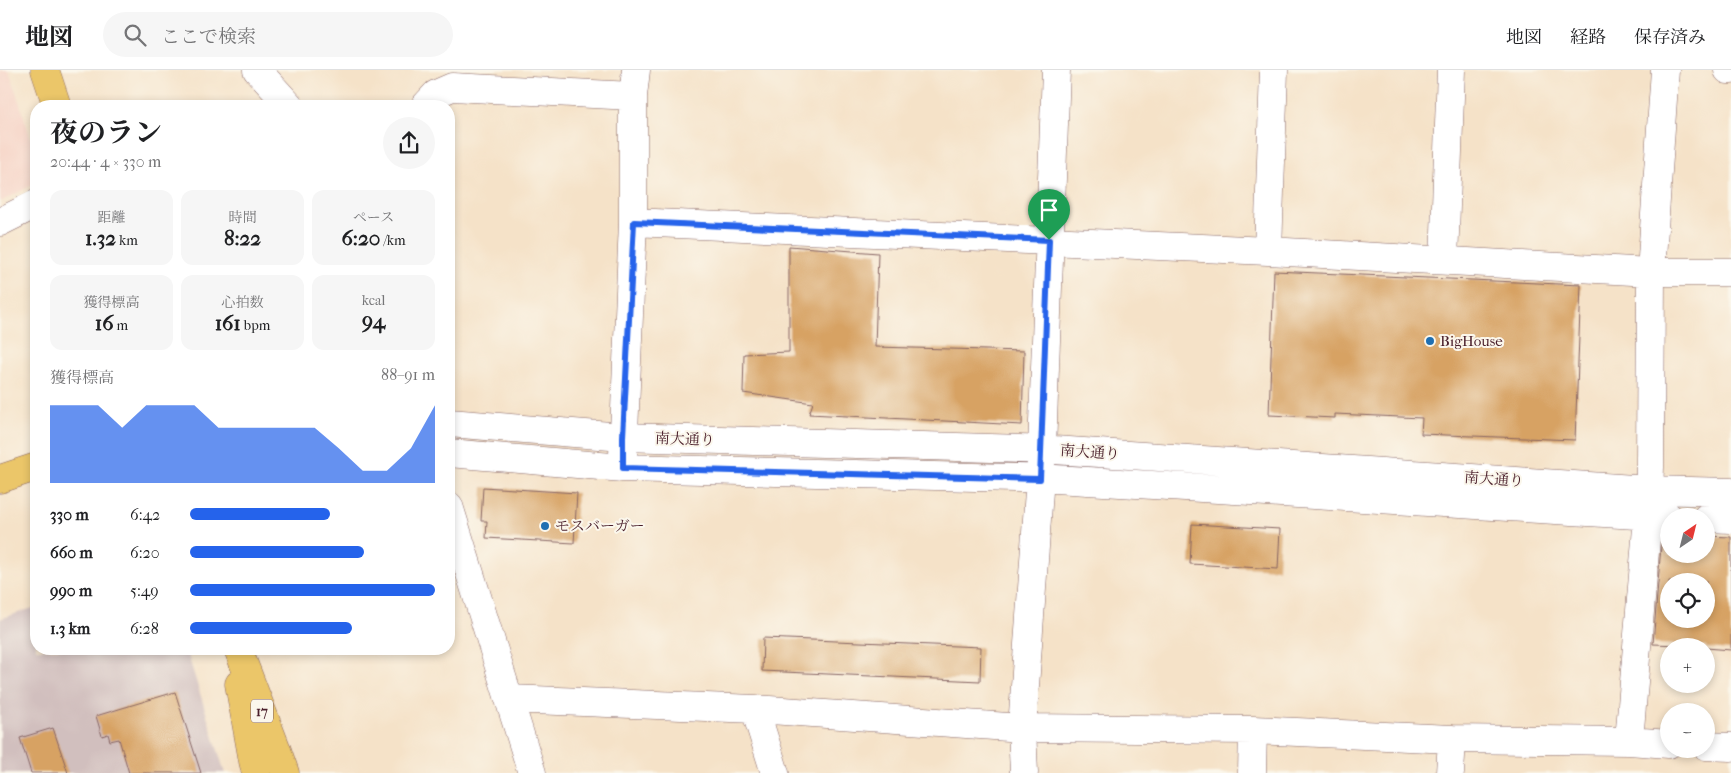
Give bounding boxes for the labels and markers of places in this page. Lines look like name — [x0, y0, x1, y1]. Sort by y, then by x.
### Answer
pin — [1028, 189, 1070, 240]
place label: BigHouse — [1440, 332, 1503, 350]
marker: BigHouse — [1424, 335, 1436, 347]
place label: モスバーガー — [555, 517, 645, 535]
marker: モスバーガー — [539, 520, 551, 532]

